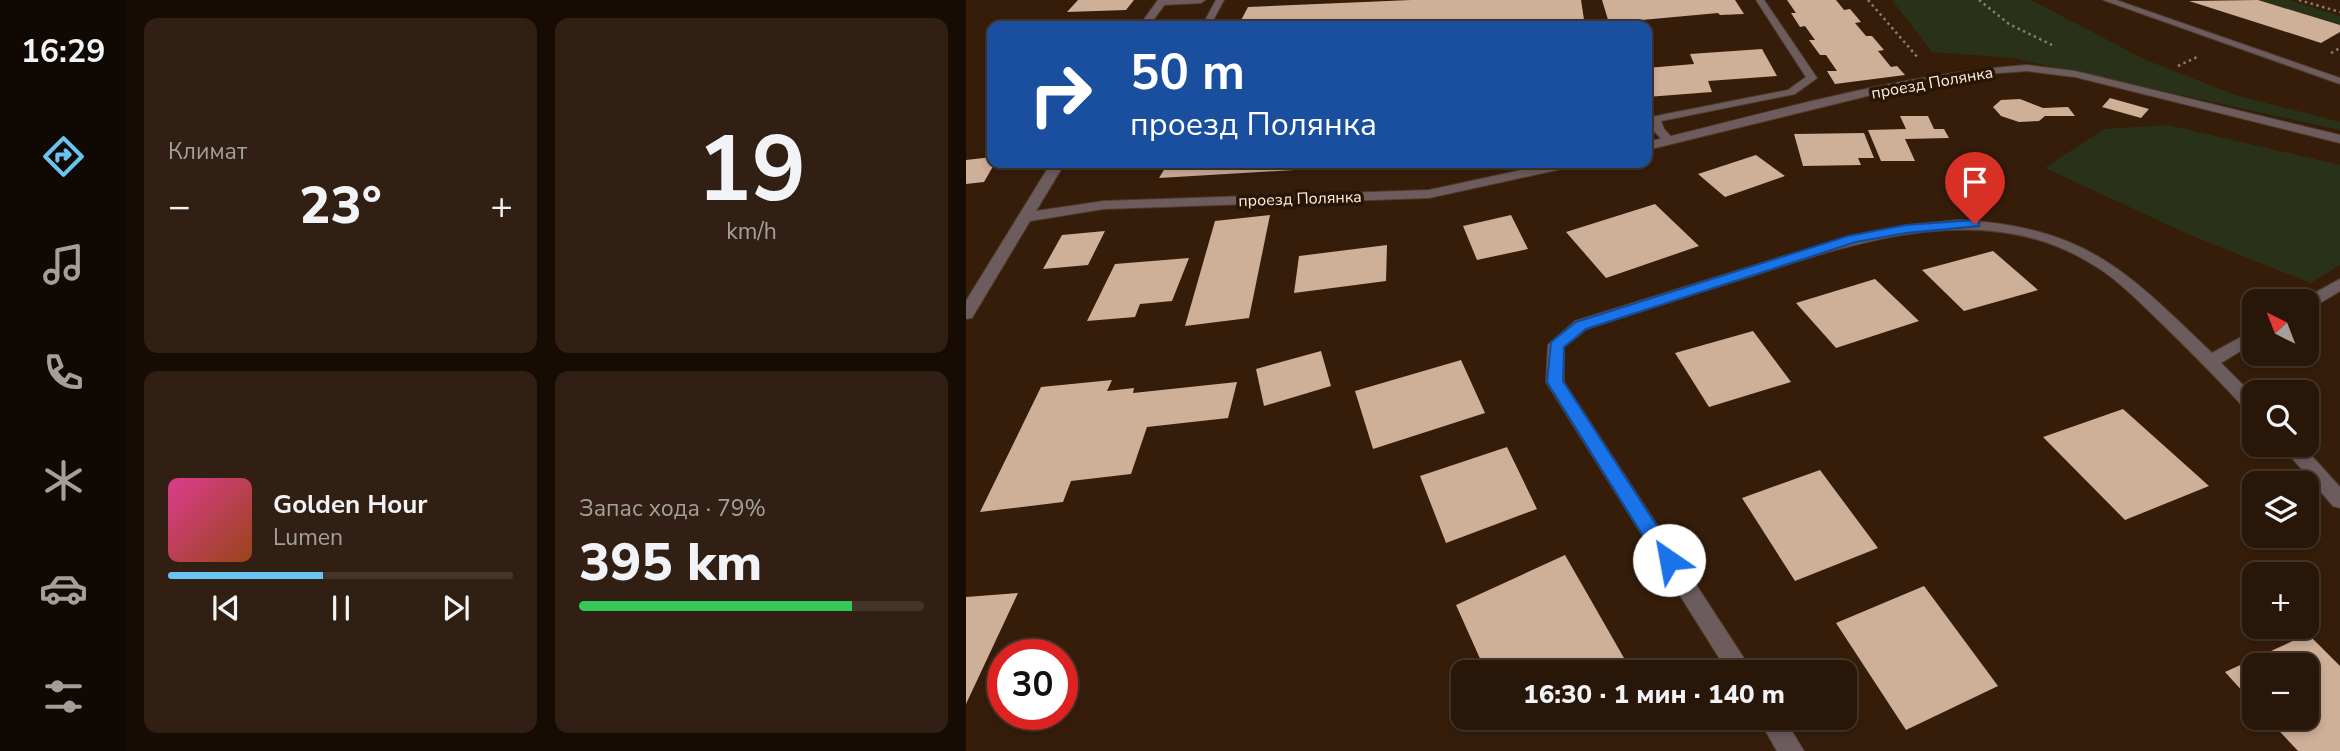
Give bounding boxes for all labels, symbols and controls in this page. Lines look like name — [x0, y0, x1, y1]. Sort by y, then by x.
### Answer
text: 16:29 — [21, 30, 105, 73]
text: 50 m — [1130, 39, 1245, 106]
icon: right — [1015, 49, 1106, 140]
street label: проезд Полянка — [1869, 61, 1995, 105]
text: проезд Полянка — [1130, 103, 1377, 146]
text: 19 — [697, 108, 806, 232]
icon: directions — [39, 132, 88, 181]
text: Климат — [168, 136, 247, 167]
pin — [1945, 152, 2005, 224]
icon: arrive — [1956, 163, 1994, 201]
text: 23° — [299, 170, 382, 241]
text: − — [168, 181, 191, 232]
text: + — [490, 181, 513, 232]
street label: проезд Полянка — [1238, 186, 1362, 212]
text: km/h — [726, 216, 777, 247]
icon: music — [39, 240, 88, 289]
north arrow — [2242, 289, 2319, 366]
map controls — [2242, 289, 2319, 730]
icon: phone — [39, 348, 88, 397]
button: search — [2242, 380, 2319, 457]
icon: climate — [39, 456, 88, 505]
button: layers — [2242, 471, 2319, 548]
text: Golden Hour — [273, 487, 428, 522]
text: Запас хода · 79% — [579, 493, 766, 524]
text: Lumen — [273, 522, 343, 553]
position arrow — [1632, 523, 1706, 597]
text: 395 km — [579, 527, 762, 598]
button: + — [2242, 562, 2319, 639]
icon: car — [39, 564, 88, 613]
icon: previous — [207, 589, 245, 627]
icon: pause — [322, 589, 360, 627]
icon: next — [437, 589, 475, 627]
speed limit sign: 30 — [987, 639, 1078, 730]
button: − — [2242, 653, 2319, 730]
icon: filters — [39, 672, 88, 721]
text: 16:30 · 1 мин · 140 m — [1523, 677, 1785, 712]

